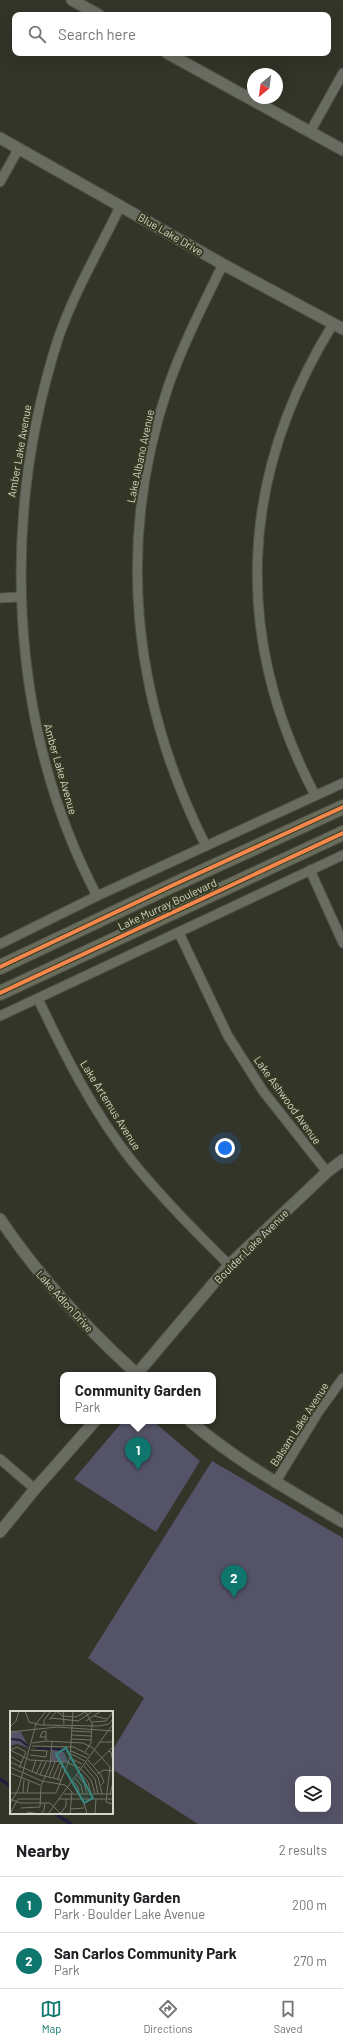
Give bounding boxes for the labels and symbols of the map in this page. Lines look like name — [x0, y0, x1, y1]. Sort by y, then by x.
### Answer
north arrow — [247, 68, 283, 104]
street label: Blue Lake Drive — [136, 210, 206, 258]
street label: Amber Lake Avenue — [4, 403, 34, 498]
street label: Lake Albano Avenue — [124, 408, 156, 504]
street label: Amber Lake Avenue — [42, 722, 80, 816]
street label: Lake Murray Boulevard — [116, 875, 218, 933]
street label: Lake Ashwood Avenue — [252, 1053, 324, 1147]
street label: Lake Artemus Avenue — [78, 1058, 144, 1152]
your location — [215, 1138, 235, 1158]
street label: Boulder Lake Avenue — [211, 1206, 291, 1286]
street label: Lake Adlon Drive — [34, 1267, 96, 1335]
street label: Balsam Lake Avenue — [267, 1380, 331, 1468]
pin: 1 — [125, 1437, 151, 1470]
pin: 2 — [221, 1565, 247, 1598]
inset map — [10, 1711, 113, 1814]

